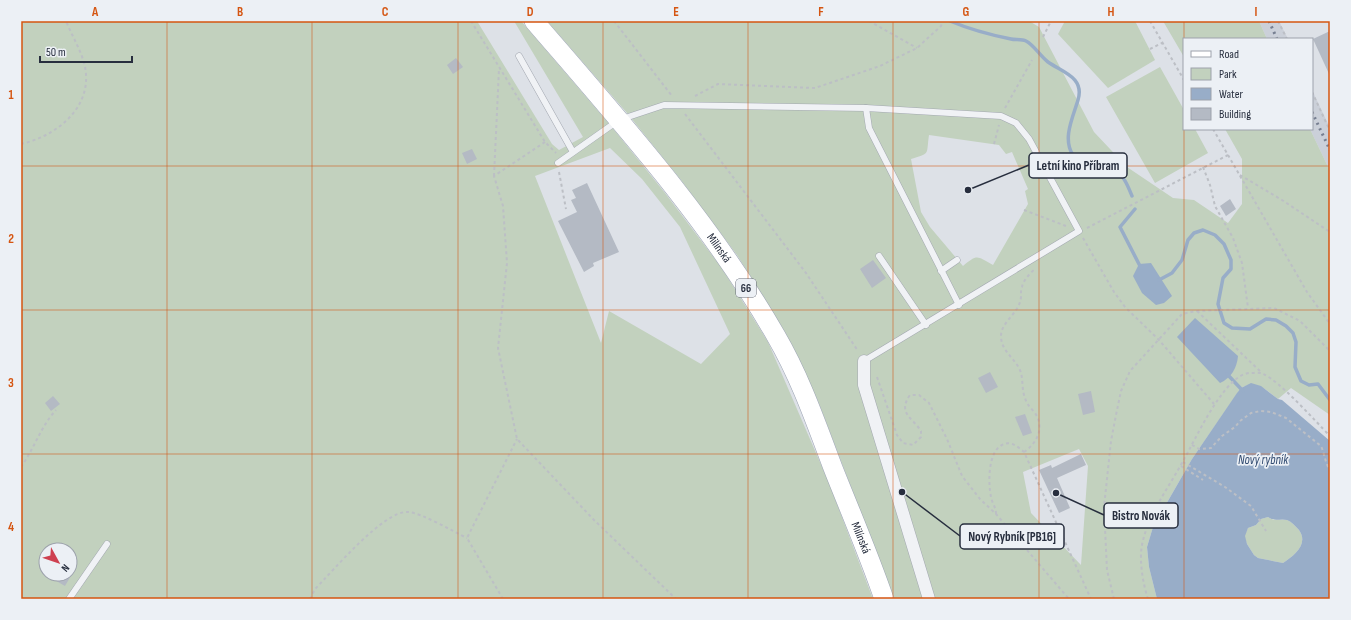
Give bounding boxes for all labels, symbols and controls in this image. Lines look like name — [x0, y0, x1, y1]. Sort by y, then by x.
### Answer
text: A — [91, 4, 99, 20]
text: B — [237, 4, 243, 20]
text: C — [382, 4, 389, 20]
text: D — [527, 4, 534, 20]
text: E — [673, 4, 679, 20]
text: F — [818, 4, 824, 20]
text: G — [963, 4, 970, 20]
text: H — [1108, 4, 1115, 20]
text: I — [1255, 4, 1258, 20]
scale bar — [40, 38, 132, 64]
legend — [1183, 38, 1313, 130]
text: 50 m — [46, 45, 66, 60]
text: Road — [1219, 47, 1239, 62]
text: Park — [1219, 67, 1237, 82]
text: 1 — [8, 87, 14, 103]
text: Water — [1219, 87, 1243, 102]
text: Building — [1219, 107, 1251, 122]
callout: Letní kino Příbram — [1029, 153, 1127, 178]
text: Letní kino Příbram — [1037, 158, 1120, 174]
street label: Milínská — [704, 230, 735, 266]
text: 2 — [8, 231, 14, 247]
road number: 66 — [736, 279, 756, 297]
text: 3 — [8, 375, 14, 391]
water label: Nový rybník — [1238, 452, 1289, 468]
callout: Bistro Novák — [1104, 503, 1178, 528]
text: Bistro Novák — [1112, 508, 1171, 524]
text: 4 — [8, 519, 14, 535]
street label: Milínská — [848, 520, 874, 556]
callout: Nový Rybník [PB16] — [960, 524, 1064, 549]
text: Nový Rybník [PB16] — [968, 529, 1056, 545]
north arrow — [38, 542, 78, 582]
text: N — [58, 562, 72, 575]

